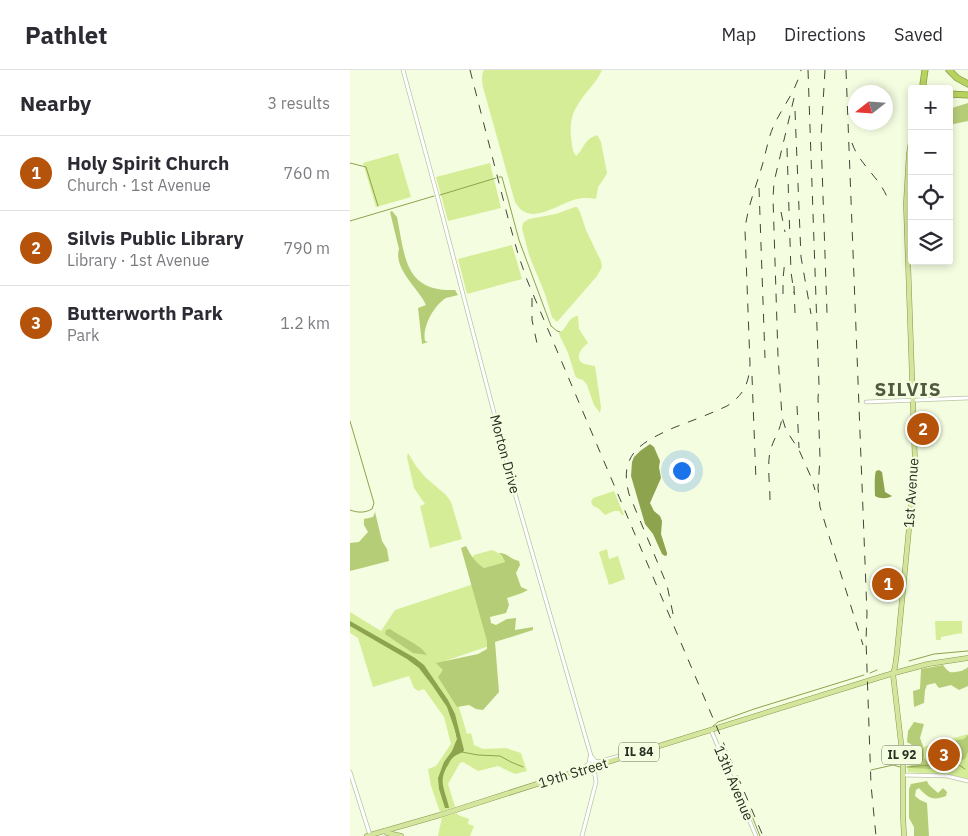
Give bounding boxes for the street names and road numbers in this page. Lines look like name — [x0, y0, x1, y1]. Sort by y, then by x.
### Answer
street label: Morton Drive — [486, 413, 524, 496]
street label: 1st Avenue — [900, 457, 922, 529]
road number: IL 84 — [619, 742, 659, 762]
street label: 13th Avenue — [710, 743, 758, 823]
road number: IL 92 — [882, 746, 922, 764]
street label: 19th Street — [536, 754, 610, 792]

